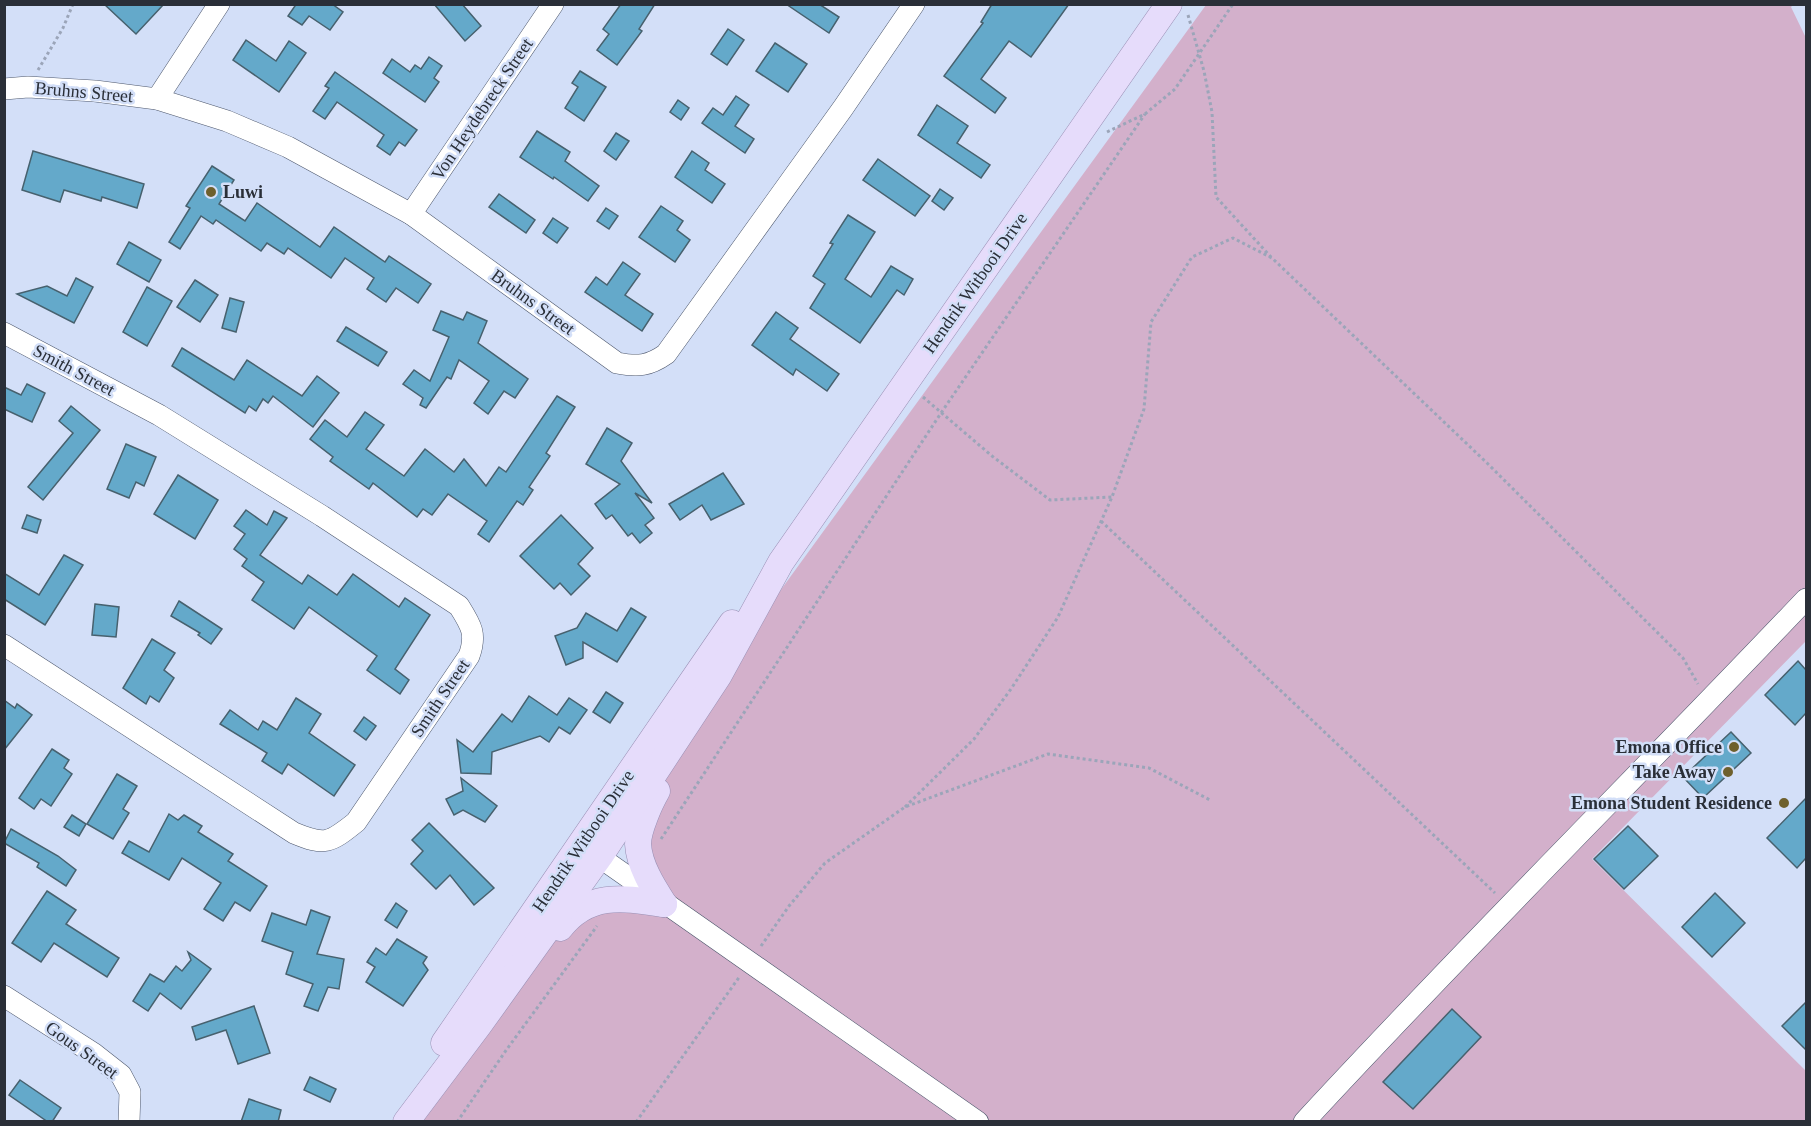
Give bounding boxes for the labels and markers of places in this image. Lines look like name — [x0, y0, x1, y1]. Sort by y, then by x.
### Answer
place label: Luwi — [223, 182, 263, 202]
marker: Luwi — [204, 185, 218, 199]
place label: Emona Office — [1616, 737, 1722, 757]
marker: Emona Office — [1727, 740, 1741, 754]
place label: Take Away — [1632, 762, 1716, 782]
marker: Take Away — [1721, 765, 1735, 779]
place label: Emona Student Residence — [1571, 793, 1772, 813]
marker: Emona Student Residence — [1777, 796, 1791, 810]

